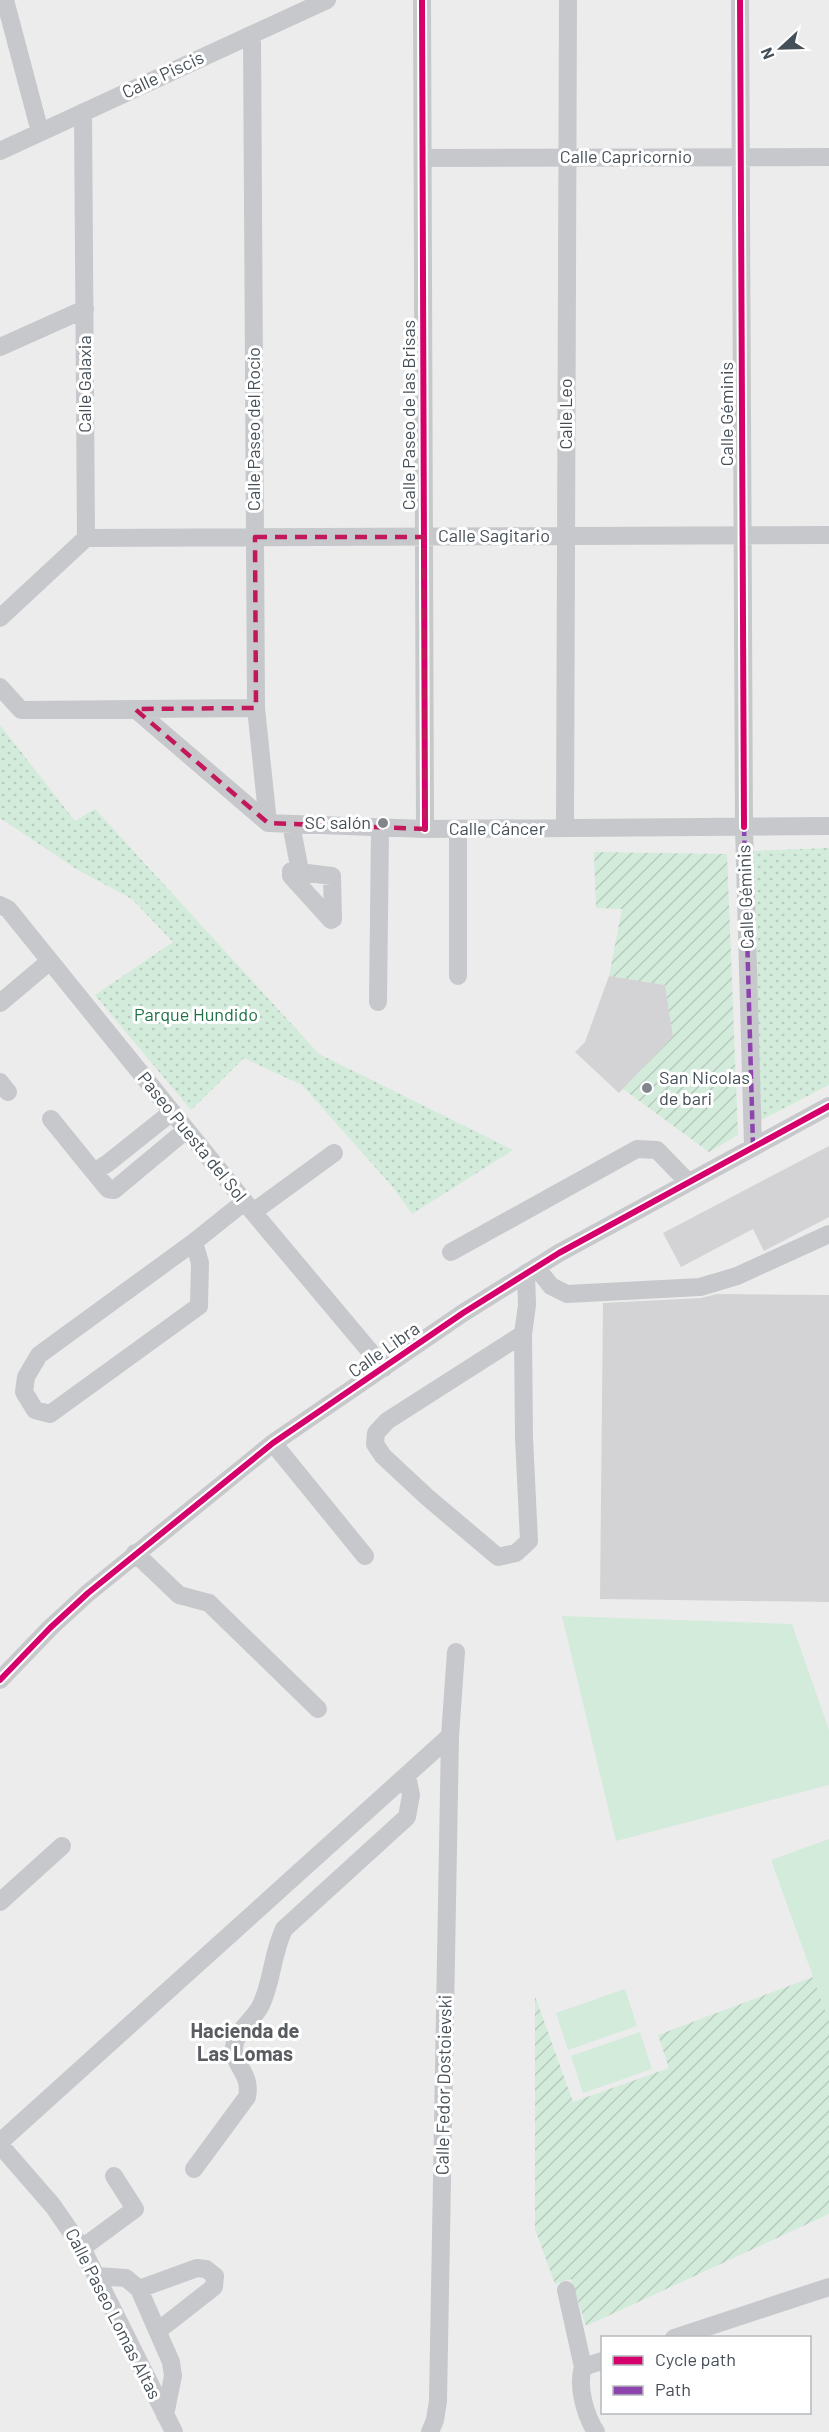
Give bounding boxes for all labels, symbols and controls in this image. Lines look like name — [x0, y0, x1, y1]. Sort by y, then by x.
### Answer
north arrow — [751, 18, 811, 78]
text: N — [756, 45, 777, 62]
street label: Calle Piscis — [118, 46, 207, 103]
street label: Calle Capricornio — [560, 145, 692, 167]
street label: Calle Paseo de las Brisas — [397, 320, 419, 510]
street label: Calle Galaxia — [73, 335, 95, 433]
street label: Calle Paseo del Rocío — [242, 347, 264, 511]
street label: Calle Géminis — [715, 362, 737, 466]
street label: Calle Leo — [554, 378, 576, 450]
street label: Calle Sagitario — [438, 524, 550, 546]
place label: SC salón — [305, 811, 371, 833]
marker: SC salón — [376, 816, 390, 830]
street label: Calle Cáncer — [449, 817, 546, 839]
street label: Calle Géminis — [732, 844, 758, 950]
park label: Parque Hundido — [134, 1003, 258, 1025]
place label: San Nicolas de bari — [659, 1066, 750, 1109]
street label: Paseo Puesta del Sol — [134, 1067, 252, 1206]
marker: San Nicolas de bari — [640, 1081, 654, 1095]
street label: Calle Libra — [344, 1317, 423, 1382]
street label: Calle Fedor Dostoievski — [430, 1995, 456, 2175]
district label: Hacienda de Las Lomas — [191, 2018, 300, 2065]
street label: Calle Paseo Lomas Altas — [61, 2224, 167, 2403]
legend — [601, 2336, 811, 2414]
text: Cycle path — [655, 2348, 736, 2370]
text: Path — [655, 2378, 691, 2400]

